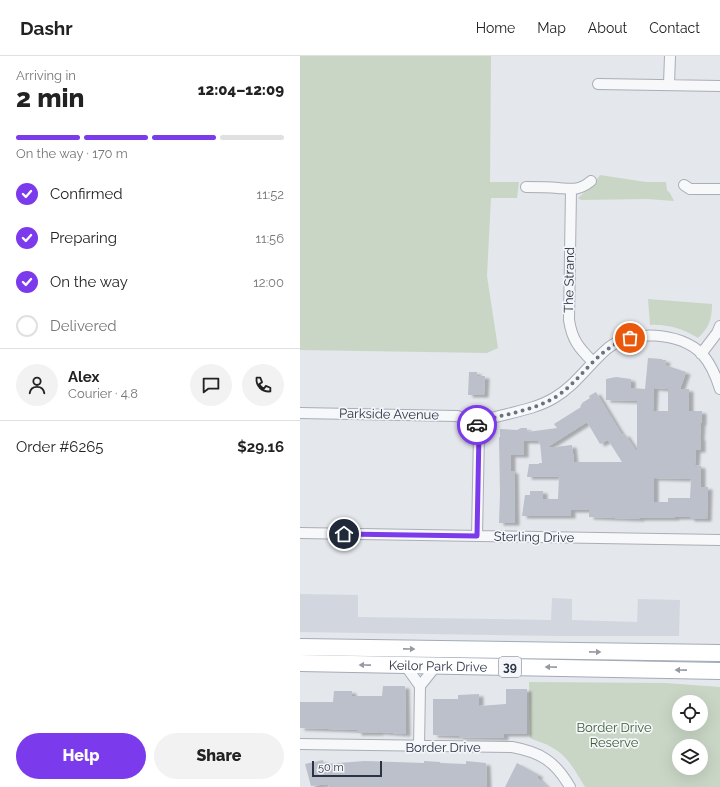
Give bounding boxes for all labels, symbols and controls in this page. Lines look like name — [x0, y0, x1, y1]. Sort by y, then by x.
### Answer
text: Dashr — [20, 17, 73, 39]
text: Home — [476, 20, 515, 36]
text: Map — [537, 20, 566, 36]
text: About — [588, 20, 627, 36]
text: Contact — [649, 20, 700, 36]
text: Arriving in — [16, 68, 76, 83]
text: 12:04–12:09 — [198, 81, 284, 99]
text: 2 min — [16, 83, 84, 113]
text: On the way · 170 m — [16, 146, 128, 161]
icon: check — [16, 183, 38, 205]
text: Confirmed — [50, 185, 123, 203]
text: 11:52 — [257, 187, 284, 202]
icon: check — [16, 227, 38, 249]
text: Preparing — [50, 229, 117, 247]
text: 11:56 — [256, 231, 284, 246]
street label: The Strand — [561, 247, 577, 313]
icon: check — [16, 271, 38, 293]
text: On the way — [50, 273, 128, 291]
text: 12:00 — [253, 275, 284, 290]
text: Delivered — [50, 317, 117, 335]
pin — [613, 321, 647, 355]
icon: bag — [619, 327, 641, 349]
button: person — [16, 364, 58, 406]
button: chat — [190, 364, 232, 406]
button: phone — [242, 364, 284, 406]
text: Alex — [68, 368, 99, 386]
text: Courier · 4.8 — [68, 386, 138, 401]
courier — [457, 405, 497, 445]
street label: Parkside Avenue — [339, 406, 439, 422]
icon: car — [466, 414, 488, 436]
text: Order #6265 — [16, 438, 103, 456]
text: $29.16 — [237, 438, 284, 456]
pin — [327, 517, 361, 551]
icon: home — [333, 523, 355, 545]
street label: Sterling Drive — [494, 529, 575, 545]
one-way arrow — [403, 646, 416, 652]
one-way arrow — [589, 649, 602, 655]
street label: Keilor Park Drive — [389, 657, 488, 674]
road number: 39 — [499, 657, 521, 677]
one-way arrow — [359, 661, 371, 668]
one-way arrow — [545, 664, 557, 671]
one-way arrow — [675, 666, 687, 673]
map controls — [672, 695, 708, 775]
button: locate — [672, 695, 708, 731]
park label: Border Drive Reserve — [576, 720, 652, 750]
button: Help — [16, 733, 146, 779]
button: Share — [154, 733, 284, 779]
button: layers — [672, 739, 708, 775]
street label: Border Drive — [405, 740, 481, 755]
scale bar — [312, 759, 382, 778]
text: 50 m — [318, 761, 344, 774]

